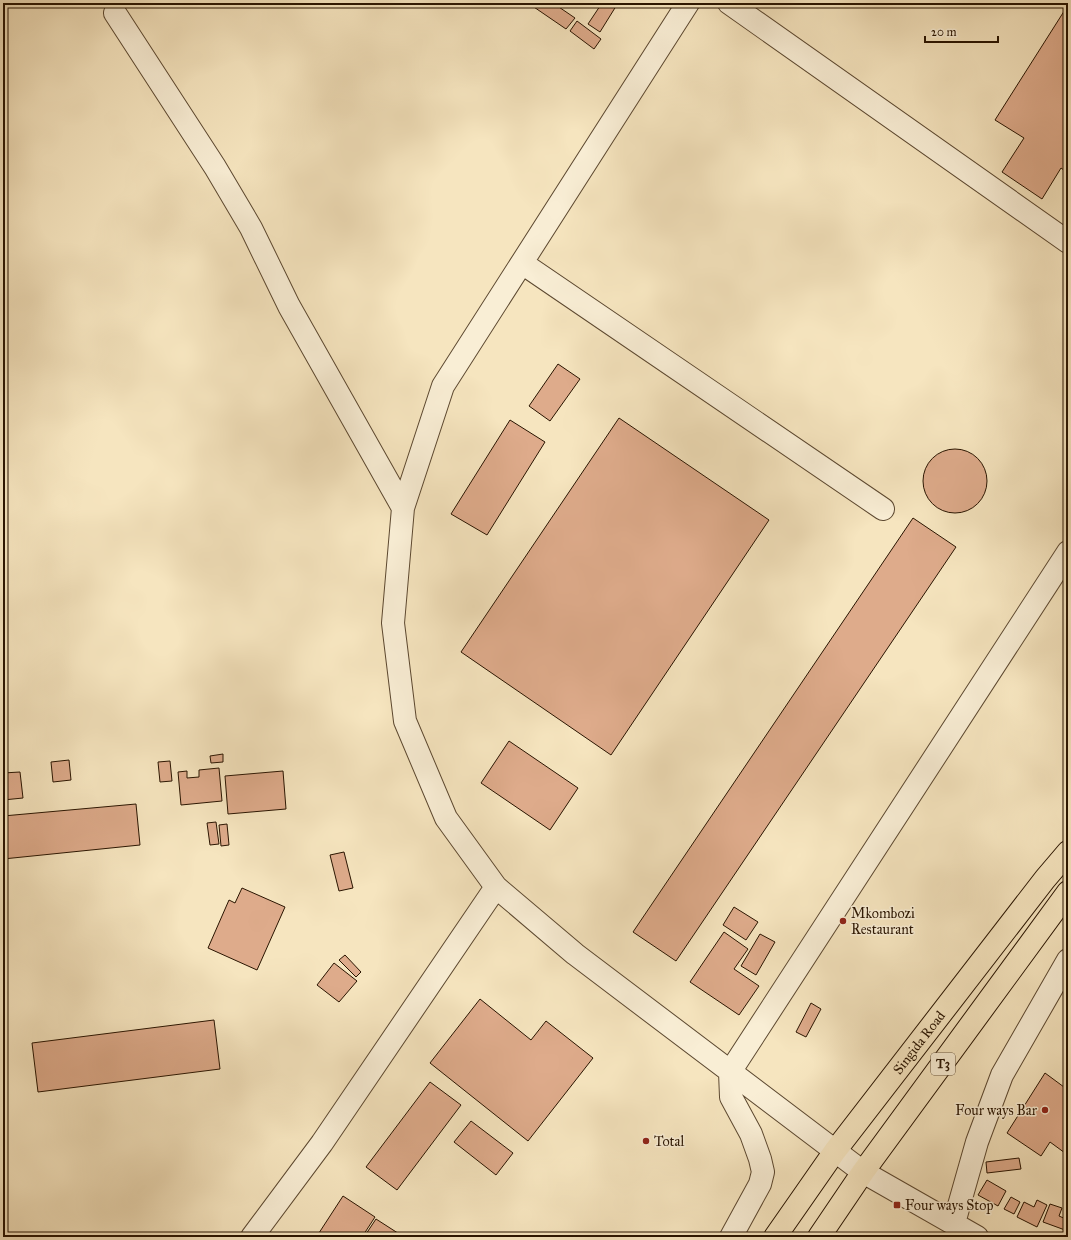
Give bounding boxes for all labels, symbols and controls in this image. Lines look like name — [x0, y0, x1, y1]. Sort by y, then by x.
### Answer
scale bar — [925, 18, 998, 44]
text: 20 m — [931, 25, 957, 39]
place label: Mkombozi Restaurant — [851, 905, 915, 938]
marker: Mkombozi Restaurant — [838, 916, 848, 926]
street label: Singida Road — [889, 1007, 949, 1078]
road number: T3 — [931, 1053, 955, 1075]
place label: Four ways Bar — [955, 1102, 1038, 1119]
marker: Four ways Bar — [1040, 1105, 1050, 1115]
place label: Total — [654, 1133, 684, 1150]
marker: Total — [641, 1136, 651, 1146]
place label: Four ways Stop — [905, 1197, 993, 1214]
marker: Four ways Stop — [892, 1200, 902, 1210]

